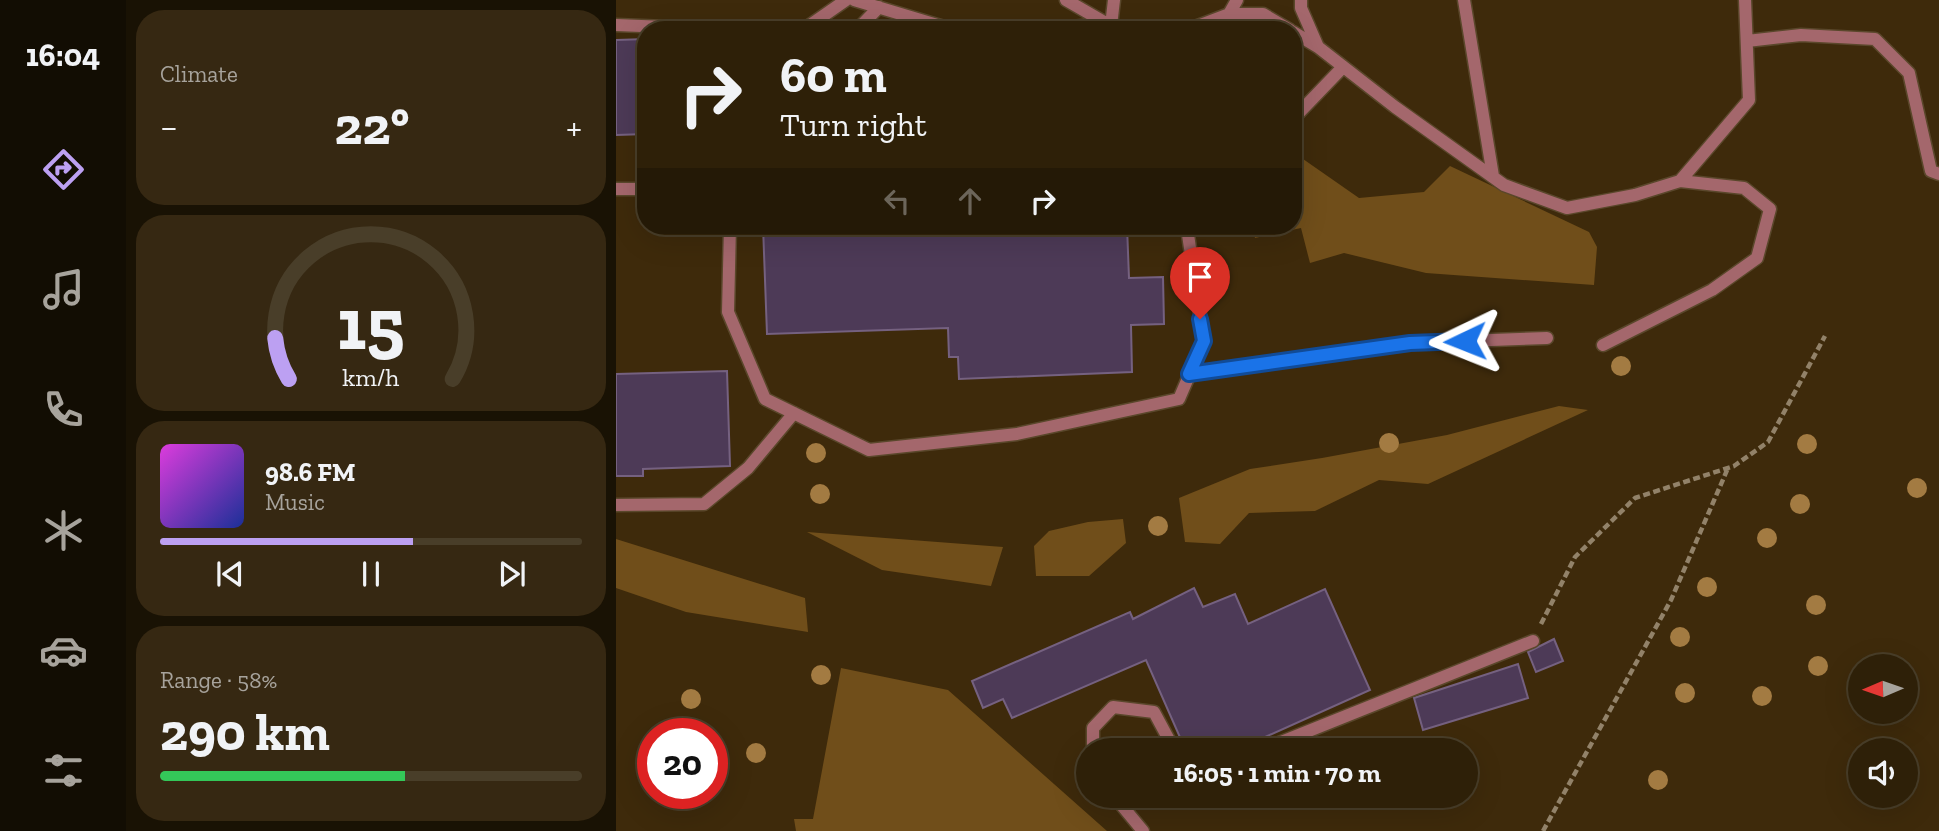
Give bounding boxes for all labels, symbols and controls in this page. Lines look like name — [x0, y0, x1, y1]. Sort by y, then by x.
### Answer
text: 16:04 — [26, 36, 100, 74]
text: 60 m — [780, 46, 887, 105]
icon: right — [665, 49, 756, 140]
text: Climate — [160, 60, 238, 88]
text: 22° — [335, 95, 409, 157]
text: − — [160, 104, 178, 150]
text: + — [566, 104, 582, 150]
text: Turn right — [780, 106, 927, 144]
icon: directions — [39, 145, 88, 194]
icon: left — [878, 182, 916, 220]
icon: ahead — [951, 182, 989, 220]
icon: right — [1024, 182, 1062, 220]
pin — [1170, 247, 1230, 319]
icon: arrive — [1181, 258, 1219, 296]
icon: music — [39, 265, 88, 314]
text: 15 — [337, 280, 405, 368]
position arrow — [1428, 304, 1502, 378]
text: km/h — [342, 362, 400, 392]
icon: phone — [39, 385, 88, 434]
text: 98.6 FM — [265, 456, 355, 488]
text: Music — [265, 488, 325, 516]
icon: climate — [39, 506, 88, 555]
icon: previous — [211, 555, 249, 593]
icon: pause — [352, 555, 390, 593]
icon: next — [493, 555, 531, 593]
icon: car — [39, 626, 88, 675]
north arrow — [1848, 654, 1918, 724]
map controls — [1848, 654, 1918, 808]
text: Range · 58% — [160, 666, 277, 694]
text: 290 km — [160, 701, 330, 763]
speed limit sign: 20 — [637, 718, 728, 809]
button: sound — [1848, 738, 1918, 808]
icon: filters — [39, 746, 88, 795]
text: 16:05 · 1 min · 70 m — [1173, 757, 1381, 789]

